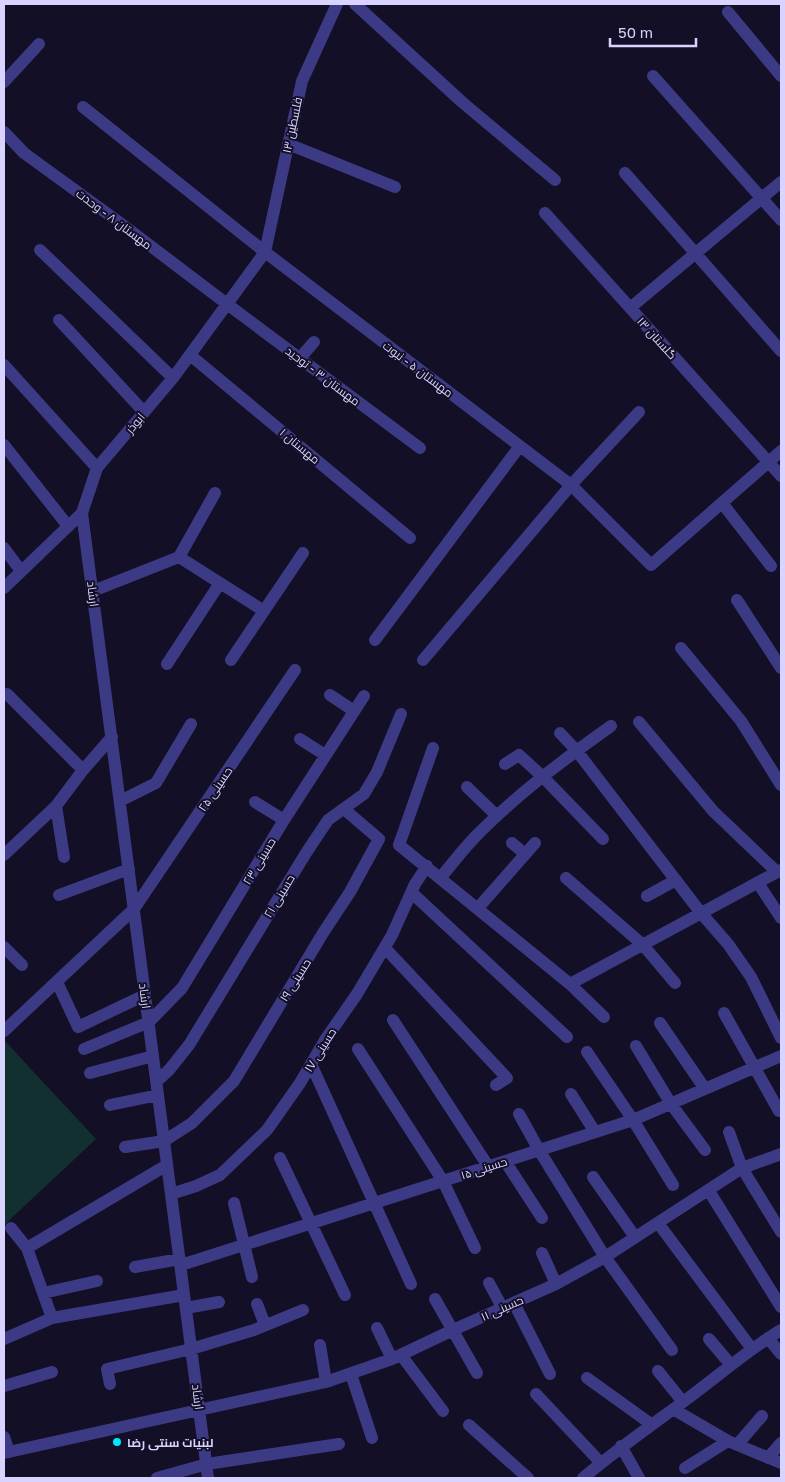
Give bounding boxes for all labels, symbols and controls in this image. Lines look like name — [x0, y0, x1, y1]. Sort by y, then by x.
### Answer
scale bar — [610, 15, 696, 47]
text: 50 m — [618, 23, 653, 41]
street label: فلسطین ۱۳ — [279, 96, 305, 154]
street label: مهستان ۸ - وحدت — [73, 186, 155, 252]
street label: گلستان ۱۳ — [634, 314, 680, 362]
street label: مهستان ۵ - نبوت — [380, 338, 456, 400]
street label: مهستان ۳ - توحید — [283, 343, 363, 409]
street label: ابوذر — [121, 410, 148, 437]
street label: مهستان ۱ — [277, 425, 323, 467]
street label: ارشاد — [84, 580, 102, 608]
street label: حسینی ۲۵ — [195, 764, 235, 814]
street label: حسینی ۲۳ — [239, 835, 279, 887]
street label: حسینی ۲۱ — [260, 872, 298, 920]
street label: حسینی ۱۹ — [276, 956, 314, 1004]
street label: ارشاد — [136, 982, 154, 1010]
street label: حسینی ۱۷ — [301, 1025, 339, 1075]
street label: حسینی ۱۵ — [459, 1153, 509, 1183]
street label: حسینی ۱۱ — [478, 1292, 526, 1324]
street label: ارشاد — [189, 1383, 207, 1411]
place label: لبنیات سنتی رضا — [127, 1435, 214, 1451]
marker: لبنیات سنتی رضا — [111, 1436, 123, 1448]

